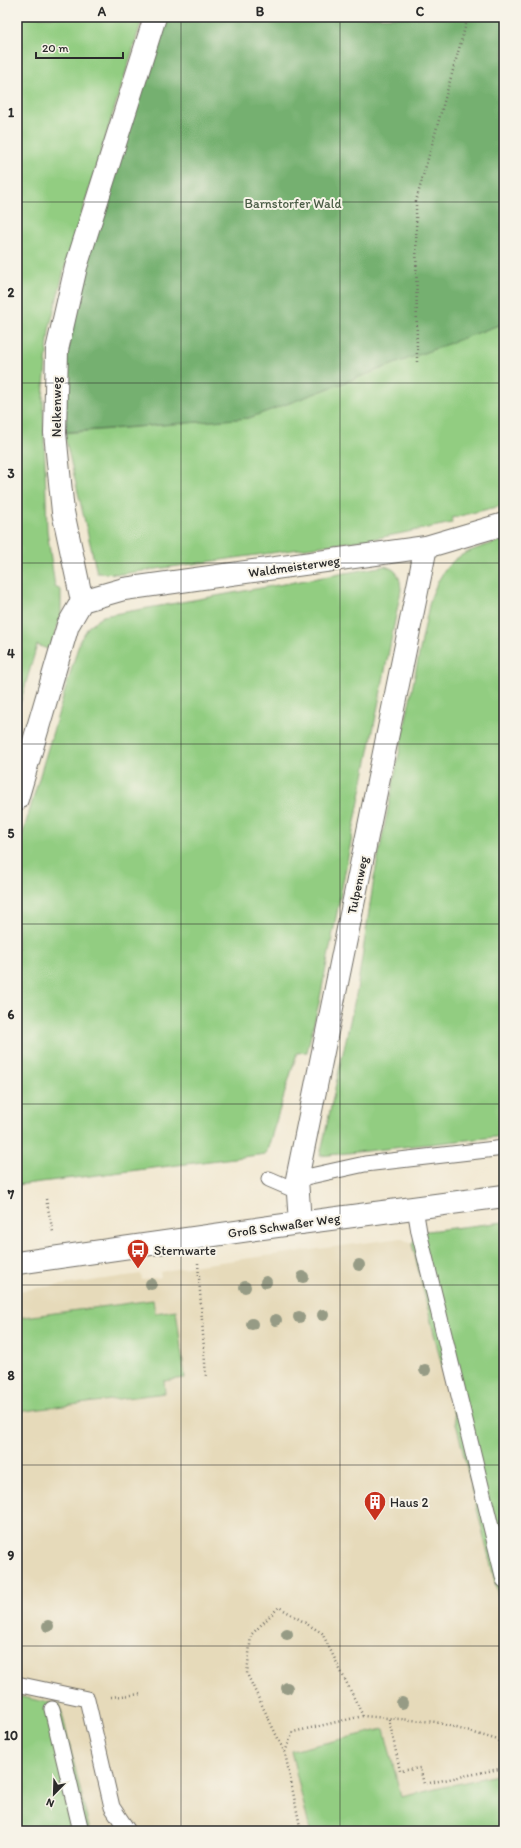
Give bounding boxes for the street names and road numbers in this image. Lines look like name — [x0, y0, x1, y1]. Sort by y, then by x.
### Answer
street label: Nelkenweg — [49, 376, 64, 437]
street label: Waldmeisterweg — [247, 553, 341, 580]
street label: Tulpenweg — [344, 854, 371, 915]
street label: Groß Schwaßer Weg — [227, 1210, 342, 1241]

